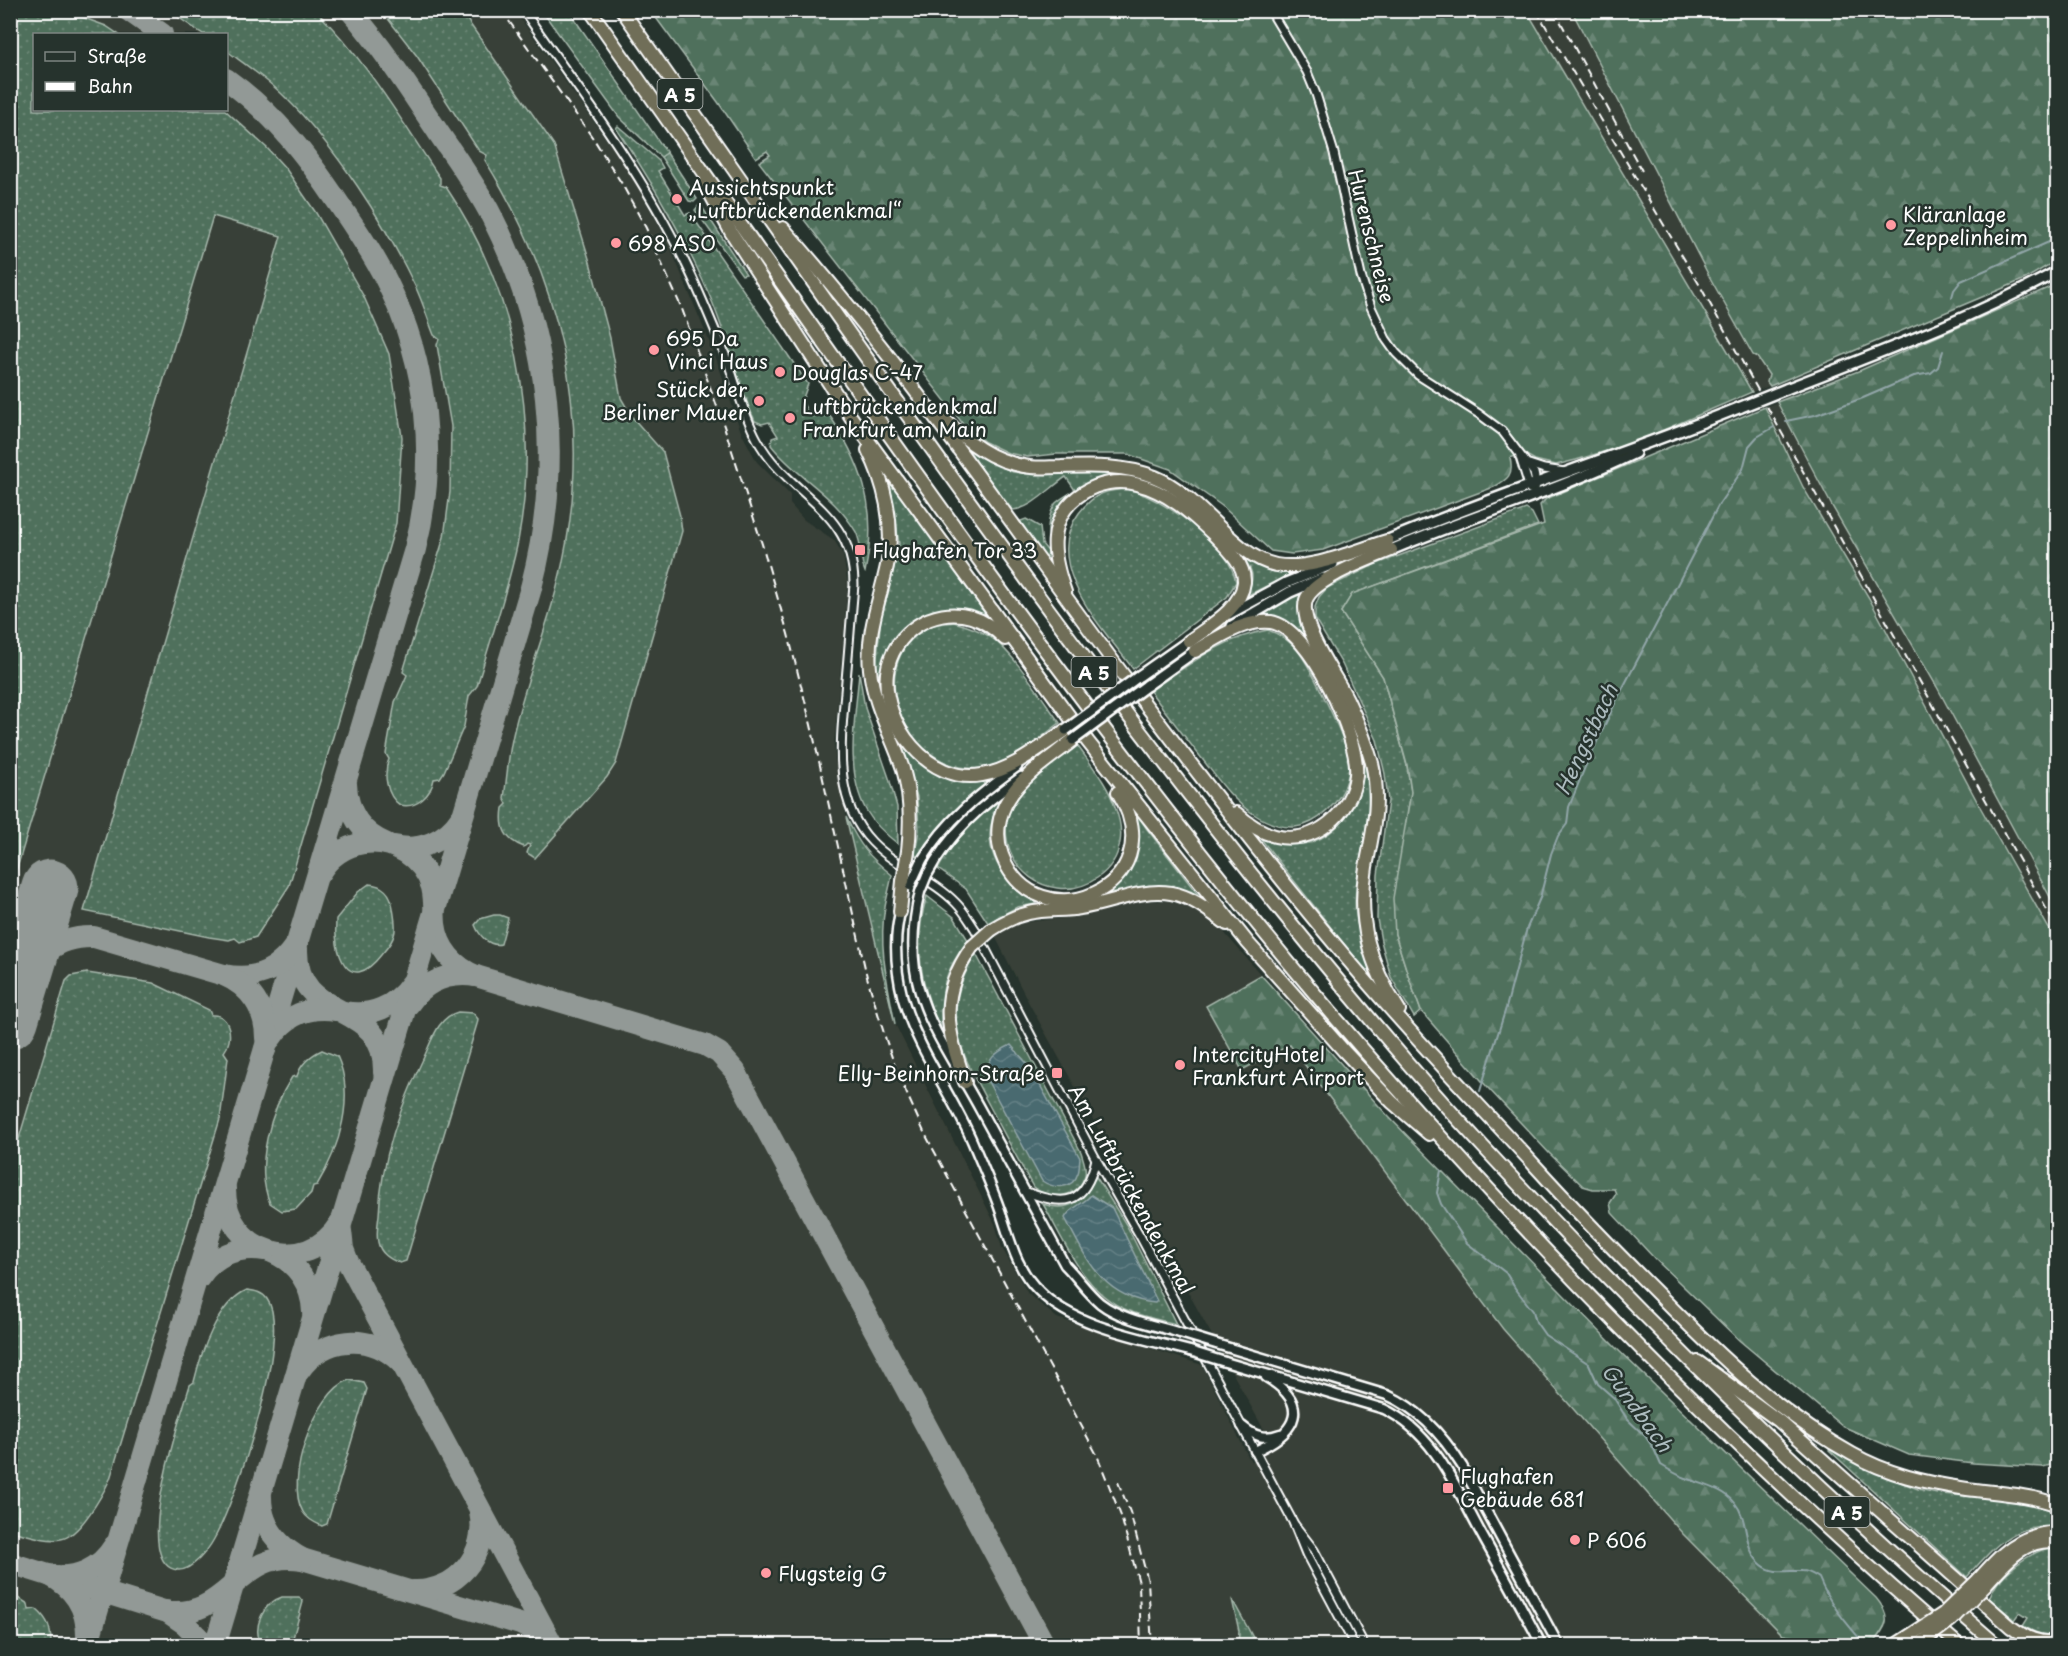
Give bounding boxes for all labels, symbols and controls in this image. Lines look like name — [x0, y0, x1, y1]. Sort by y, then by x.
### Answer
legend — [33, 33, 228, 111]
text: Straße — [87, 42, 147, 69]
text: Bahn — [87, 72, 133, 99]
road number: A 5 — [658, 79, 702, 109]
street label: Hurenschneise — [1341, 166, 1403, 306]
place label: Aussichtspunkt „Luftbrückendenkmal“ — [689, 172, 901, 225]
marker: Aussichtspunkt „Luftbrückendenkmal“ — [670, 192, 684, 206]
place label: Kläranlage Zeppelinheim — [1903, 199, 2028, 252]
marker: Kläranlage Zeppelinheim — [1884, 218, 1898, 232]
place label: 698 ASO — [628, 228, 716, 258]
marker: 698 ASO — [609, 236, 623, 250]
place label: 695 Da Vinci Haus — [666, 323, 768, 376]
marker: 695 Da Vinci Haus — [647, 343, 661, 357]
place label: Douglas C-47 — [792, 357, 923, 387]
marker: Douglas C-47 — [773, 365, 787, 379]
place label: Stück der Berliner Mauer — [602, 374, 748, 427]
place label: Luftbrückendenkmal Frankfurt am Main — [802, 391, 998, 444]
marker: Stück der Berliner Mauer — [752, 394, 766, 408]
marker: Luftbrückendenkmal Frankfurt am Main — [783, 411, 797, 425]
place label: Flughafen Tor 33 — [872, 535, 1037, 565]
marker: Flughafen Tor 33 — [853, 543, 867, 557]
road number: A 5 — [1072, 657, 1116, 687]
water label: Hengstbach — [1545, 677, 1625, 800]
place label: IntercityHotel Frankfurt Airport — [1192, 1039, 1364, 1092]
place label: Elly-Beinhorn-Straße — [838, 1058, 1045, 1088]
marker: IntercityHotel Frankfurt Airport — [1173, 1058, 1187, 1072]
marker: Elly-Beinhorn-Straße — [1050, 1066, 1064, 1080]
street label: Am Luftbrückendenkmal — [1062, 1078, 1202, 1300]
water label: Gundbach — [1595, 1356, 1682, 1459]
place label: Flughafen Gebäude 681 — [1460, 1461, 1584, 1514]
marker: Flughafen Gebäude 681 — [1441, 1481, 1455, 1495]
road number: A 5 — [1824, 1497, 1870, 1527]
place label: P 606 — [1587, 1525, 1647, 1555]
marker: P 606 — [1568, 1533, 1582, 1547]
place label: Flugsteig G — [778, 1558, 888, 1588]
marker: Flugsteig G — [759, 1566, 773, 1580]

